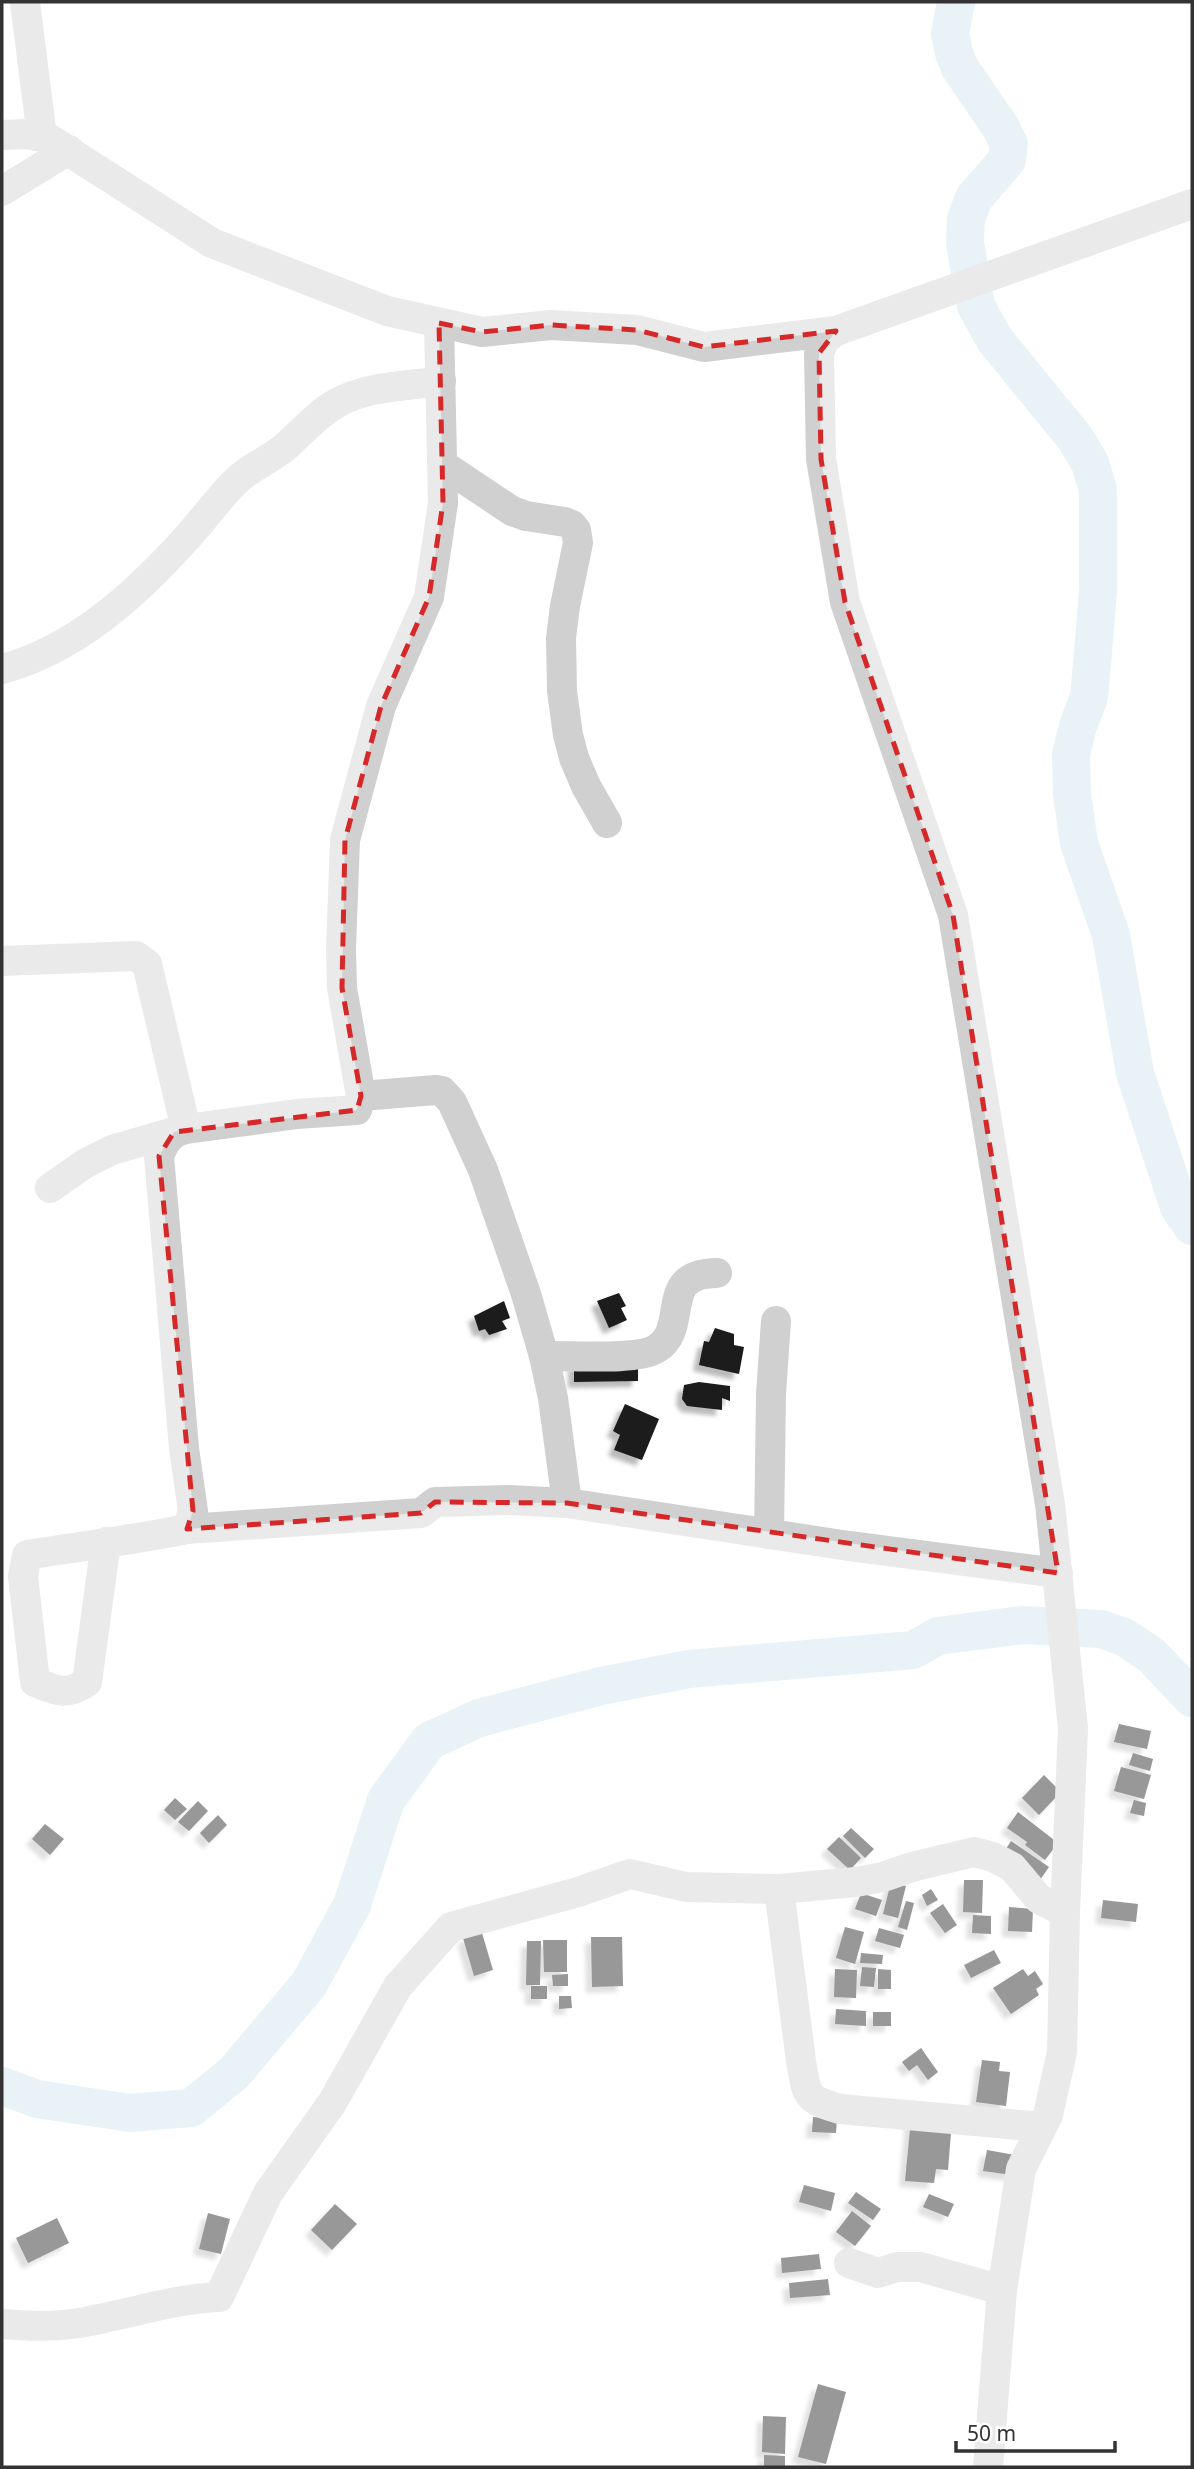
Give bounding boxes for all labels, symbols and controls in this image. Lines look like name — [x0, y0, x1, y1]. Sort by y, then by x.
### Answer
scale bar — [956, 2410, 1115, 2454]
text: 50 m — [967, 2419, 1016, 2447]

